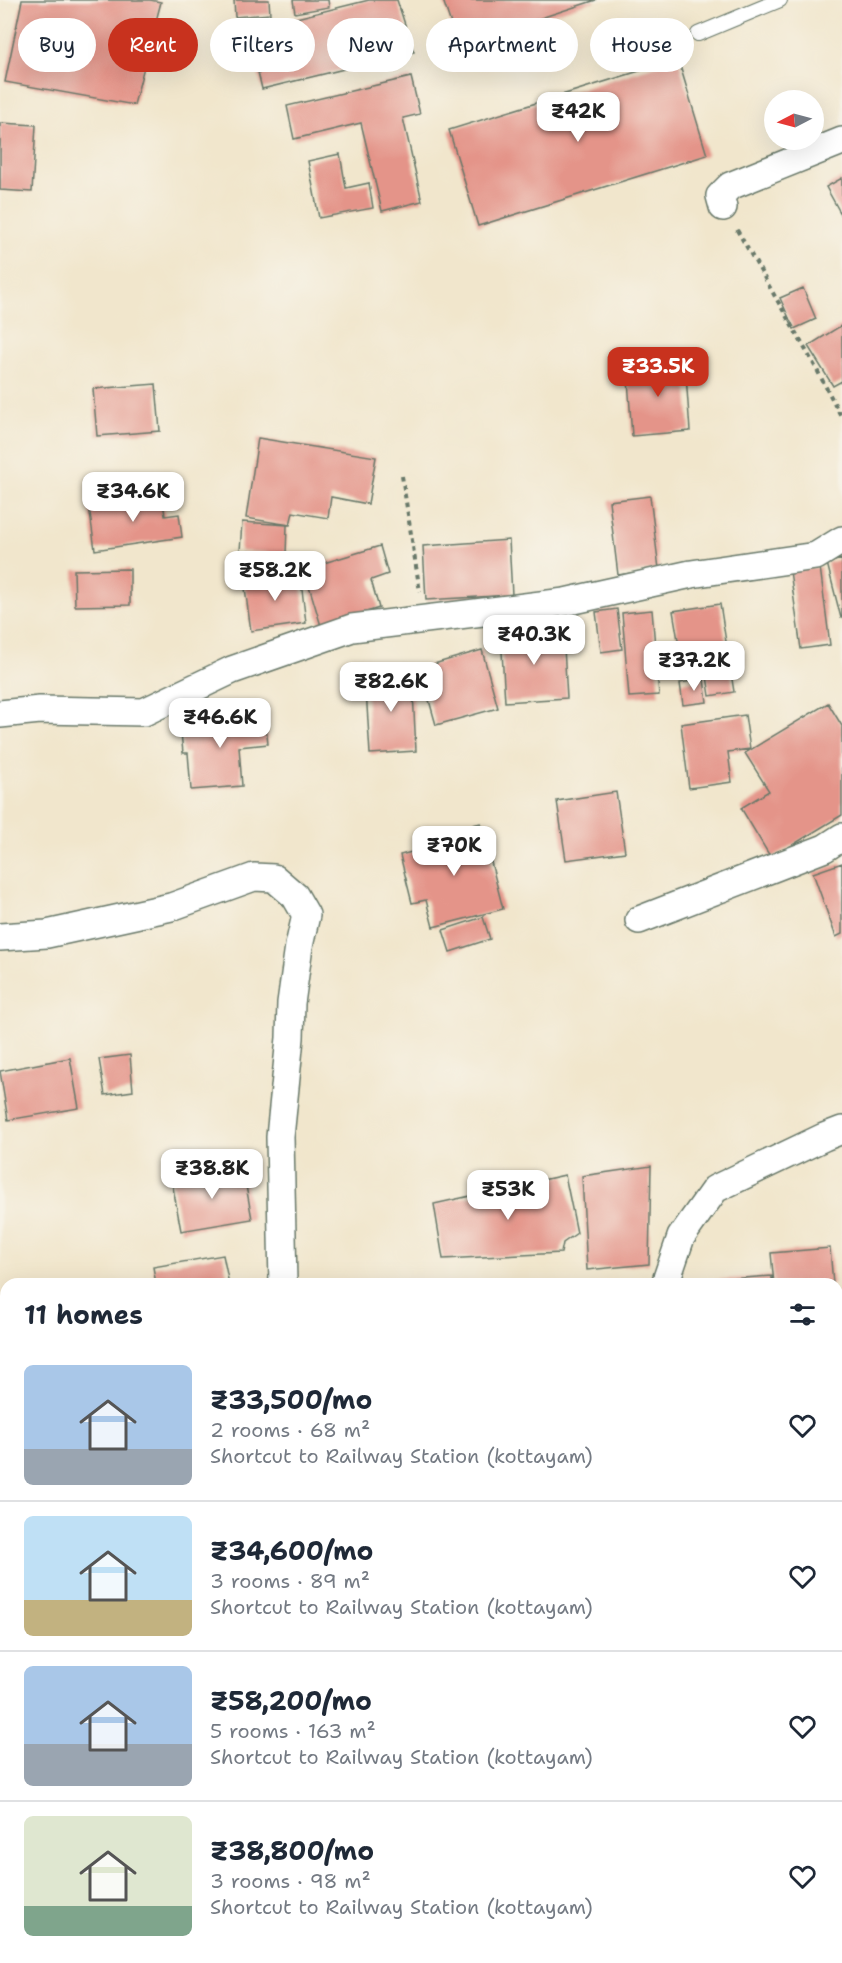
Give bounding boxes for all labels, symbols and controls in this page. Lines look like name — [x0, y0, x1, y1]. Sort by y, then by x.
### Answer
chip: Buy — [18, 18, 96, 72]
chip: Rent — [108, 18, 198, 72]
chip: Filters — [210, 18, 315, 72]
chip: New — [327, 18, 414, 72]
chip: Apartment — [426, 18, 578, 72]
chip: House — [590, 18, 694, 72]
north arrow — [764, 90, 824, 150]
map controls — [764, 90, 824, 150]
pin: ₹42K — [542, 92, 614, 143]
text: ₹42K — [551, 98, 605, 124]
pin: ₹33.5K — [609, 347, 707, 398]
text: ₹33.5K — [622, 353, 694, 379]
pin: ₹34.6K — [84, 472, 182, 523]
text: ₹34.6K — [96, 478, 170, 504]
pin: ₹58.2K — [226, 551, 324, 602]
text: ₹58.2K — [239, 557, 311, 583]
pin: ₹40.3K — [485, 615, 583, 666]
text: ₹40.3K — [497, 621, 571, 647]
pin: ₹37.2K — [645, 641, 743, 692]
text: ₹37.2K — [658, 647, 730, 673]
pin: ₹82.6K — [342, 662, 440, 713]
text: ₹82.6K — [354, 668, 428, 694]
pin: ₹46.6K — [171, 698, 269, 749]
text: ₹46.6K — [183, 704, 257, 730]
pin: ₹70K — [418, 826, 490, 877]
text: ₹70K — [426, 832, 482, 858]
pin: ₹38.8K — [163, 1149, 261, 1200]
text: ₹38.8K — [175, 1155, 249, 1181]
pin: ₹53K — [472, 1170, 544, 1221]
text: ₹53K — [481, 1176, 535, 1202]
text: 11 homes — [24, 1297, 143, 1332]
icon: filters — [786, 1298, 819, 1331]
text: ₹33,500/mo — [210, 1382, 372, 1417]
icon: home — [72, 1389, 144, 1461]
icon: heart — [786, 1409, 819, 1442]
text: 2 rooms · 68 m² — [210, 1417, 370, 1443]
text: Shortcut to Railway Station (kottayam) — [210, 1443, 593, 1469]
text: ₹34,600/mo — [210, 1533, 374, 1568]
icon: home — [72, 1540, 144, 1612]
icon: heart — [786, 1560, 819, 1593]
text: 3 rooms · 89 m² — [210, 1568, 370, 1594]
text: Shortcut to Railway Station (kottayam) — [210, 1594, 593, 1620]
text: ₹58,200/mo — [210, 1683, 372, 1718]
icon: home — [72, 1690, 144, 1762]
icon: heart — [786, 1710, 819, 1743]
text: 5 rooms · 163 m² — [210, 1718, 376, 1744]
text: Shortcut to Railway Station (kottayam) — [210, 1744, 593, 1770]
text: ₹38,800/mo — [210, 1833, 374, 1868]
icon: home — [72, 1840, 144, 1912]
icon: heart — [786, 1860, 819, 1893]
text: 3 rooms · 98 m² — [210, 1868, 371, 1894]
text: Shortcut to Railway Station (kottayam) — [210, 1894, 593, 1920]

